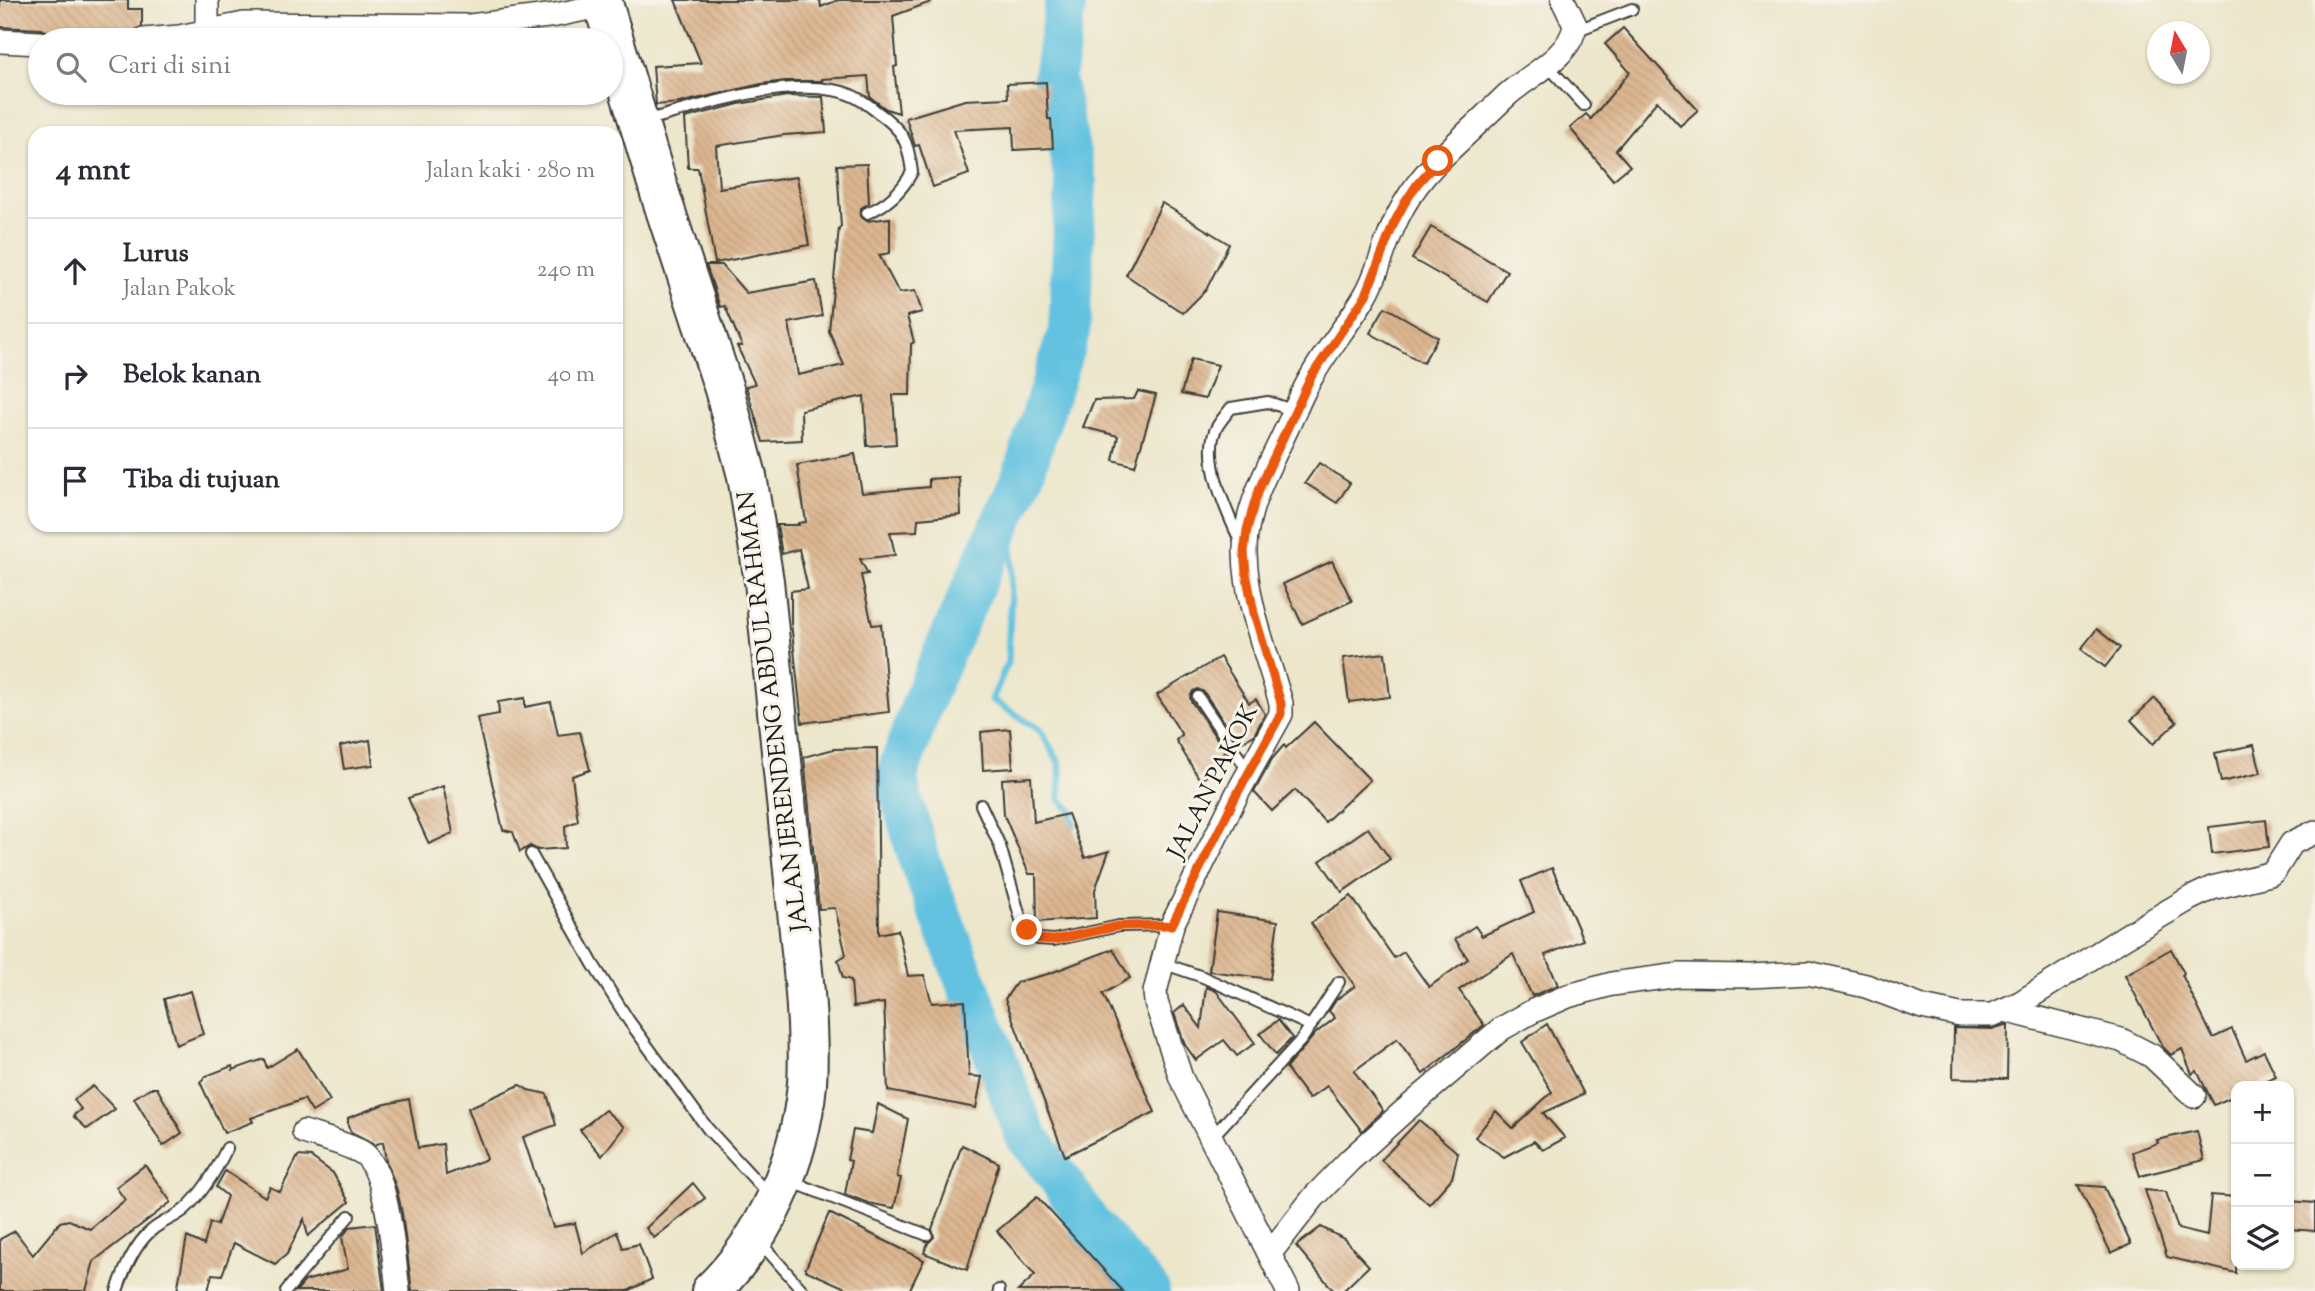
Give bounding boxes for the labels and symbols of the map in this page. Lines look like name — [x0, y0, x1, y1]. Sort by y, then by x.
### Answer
north arrow — [2147, 21, 2210, 84]
route start — [1422, 145, 1453, 176]
street label: JALAN JERENDENG ABDUL RAHMAN — [730, 489, 818, 935]
street label: JALAN PAKOK — [1159, 699, 1268, 867]
route end — [1011, 914, 1042, 945]

